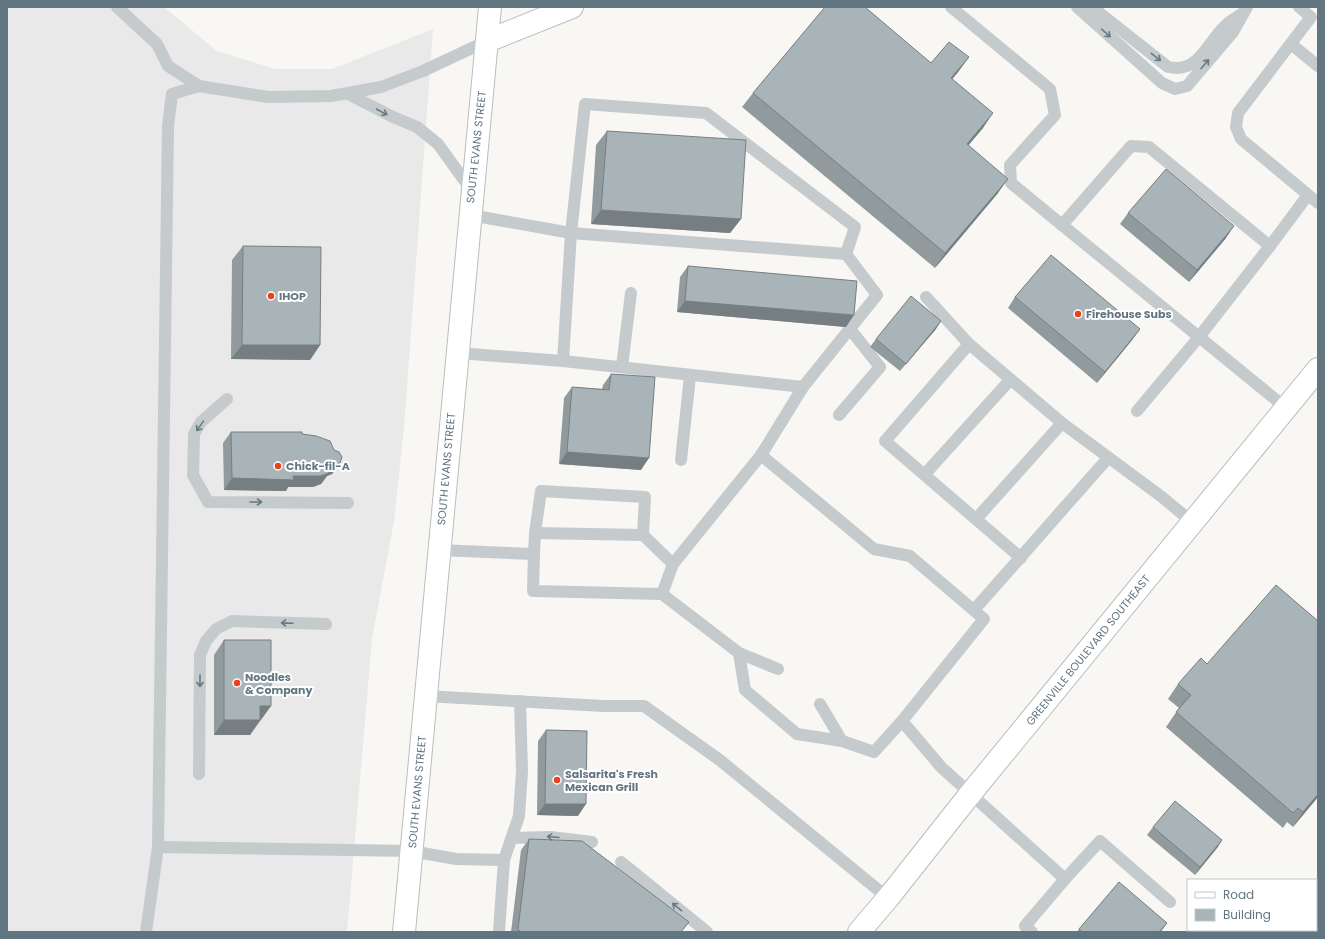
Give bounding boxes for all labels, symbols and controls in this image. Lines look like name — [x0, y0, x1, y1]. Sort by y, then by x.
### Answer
one-way arrow — [1101, 28, 1111, 38]
one-way arrow — [1150, 53, 1161, 62]
one-way arrow — [1201, 59, 1210, 70]
street label: SOUTH EVANS STREET — [462, 90, 490, 204]
one-way arrow — [376, 108, 388, 116]
place label: IHOP — [279, 288, 306, 304]
marker: IHOP — [266, 291, 276, 301]
place label: Firehouse Subs — [1086, 306, 1172, 322]
marker: Firehouse Subs — [1073, 309, 1083, 319]
street label: SOUTH EVANS STREET — [433, 412, 459, 526]
one-way arrow — [196, 420, 204, 431]
place label: Chick-fil-A — [286, 458, 350, 474]
marker: Chick-fil-A — [273, 461, 283, 471]
one-way arrow — [249, 498, 262, 506]
street label: GREENVILLE BOULEVARD SOUTHEAST — [1022, 571, 1154, 729]
one-way arrow — [281, 619, 294, 627]
place label: Noodles & Company — [245, 669, 312, 698]
one-way arrow — [196, 674, 204, 687]
marker: Noodles & Company — [232, 678, 242, 688]
street label: SOUTH EVANS STREET — [404, 735, 430, 849]
place label: Salsarita's Fresh Mexican Grill — [565, 766, 658, 795]
marker: Salsarita's Fresh Mexican Grill — [552, 775, 562, 785]
one-way arrow — [547, 834, 560, 841]
legend — [1187, 879, 1317, 931]
text: Road — [1223, 886, 1254, 903]
one-way arrow — [672, 902, 683, 911]
text: Building — [1223, 906, 1271, 923]

